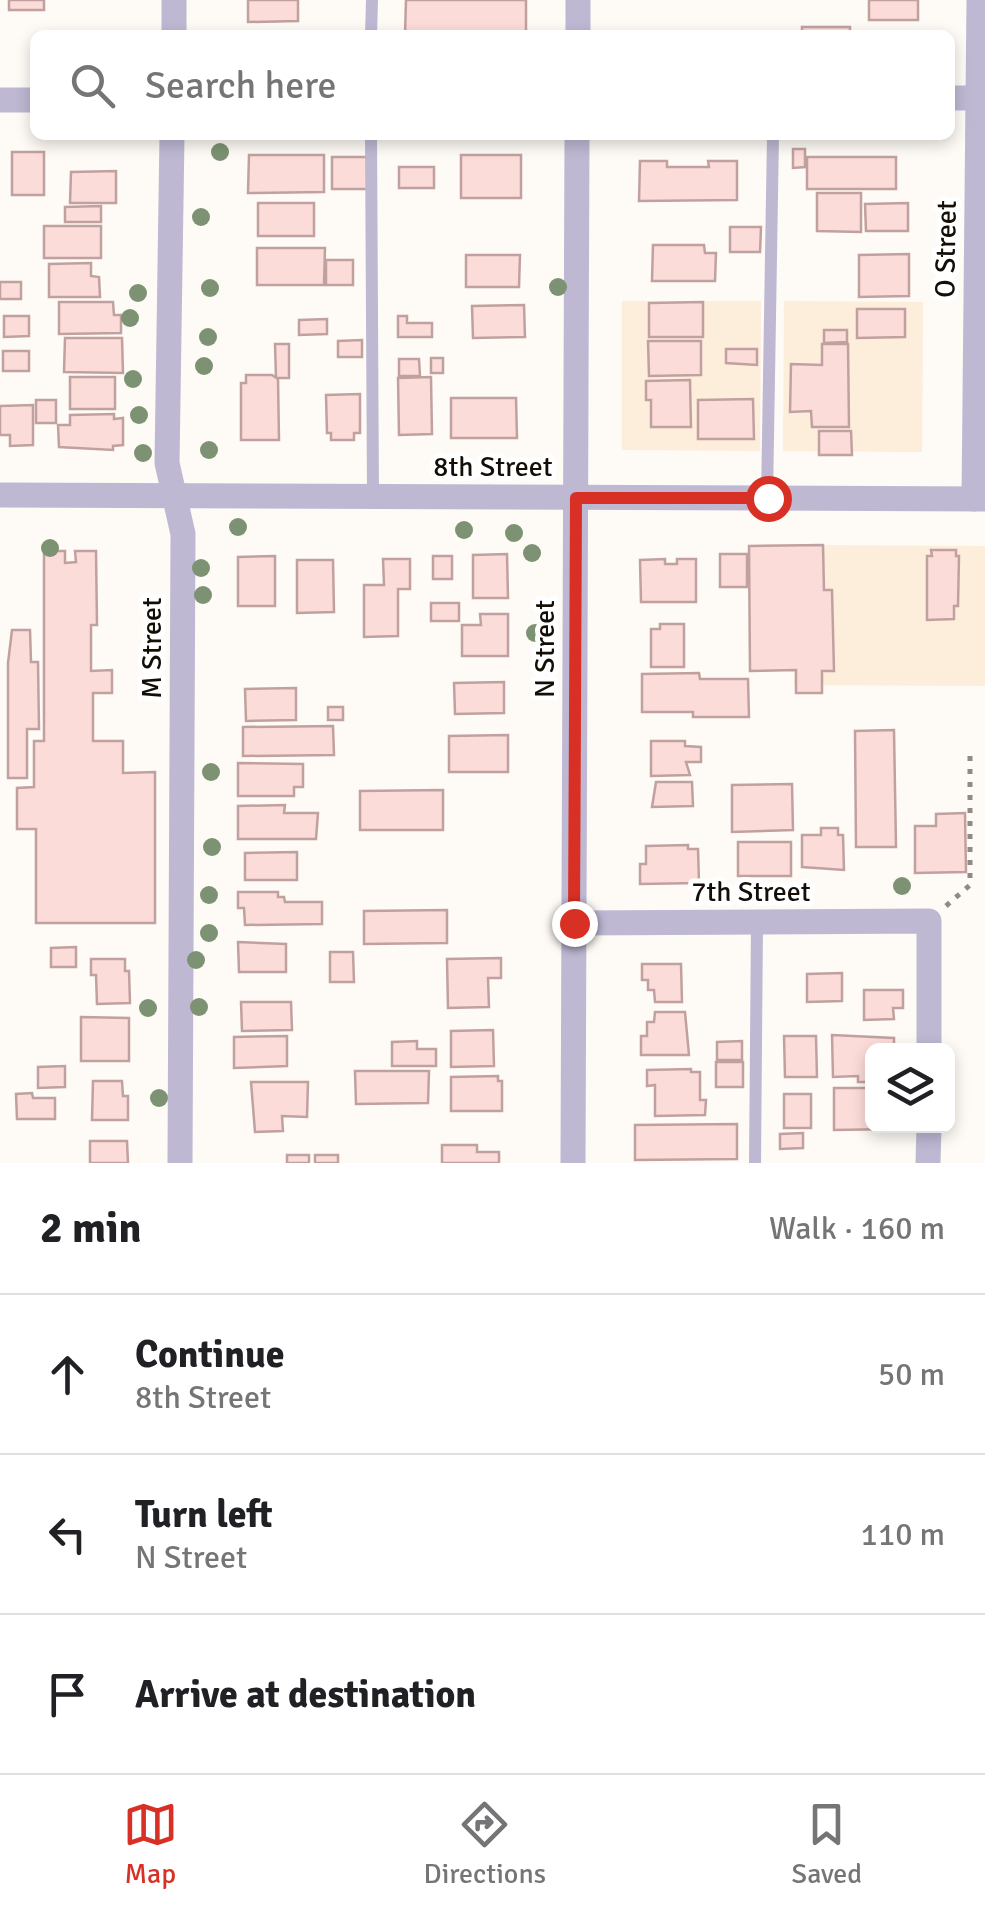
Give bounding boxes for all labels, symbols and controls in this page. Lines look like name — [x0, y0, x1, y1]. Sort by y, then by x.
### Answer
search box — [30, 30, 955, 140]
icon: search — [65, 58, 120, 113]
text: Search here — [145, 62, 337, 109]
street label: O Street — [928, 200, 964, 298]
street label: 8th Street — [433, 450, 553, 484]
route start — [746, 476, 792, 522]
street label: M Street — [135, 597, 169, 699]
street label: N Street — [528, 600, 562, 698]
street label: 7th Street — [691, 875, 811, 909]
route end — [552, 901, 598, 947]
map controls — [865, 1043, 955, 1133]
button: layers — [865, 1043, 955, 1133]
text: 2 min — [40, 1203, 141, 1254]
text: Walk · 160 m — [769, 1209, 945, 1248]
text: Continue — [135, 1331, 285, 1378]
icon: ahead — [40, 1347, 95, 1402]
text: 50 m — [878, 1355, 945, 1394]
text: 8th Street — [135, 1378, 271, 1417]
text: Turn left — [135, 1491, 273, 1538]
icon: left — [40, 1507, 95, 1562]
text: 110 m — [861, 1515, 945, 1554]
text: N Street — [135, 1538, 247, 1577]
icon: arrive — [40, 1667, 95, 1722]
text: Arrive at destination — [135, 1671, 476, 1718]
tab: Map — [123, 1797, 178, 1891]
tab: Directions — [424, 1797, 546, 1891]
tab: Saved — [792, 1797, 862, 1891]

